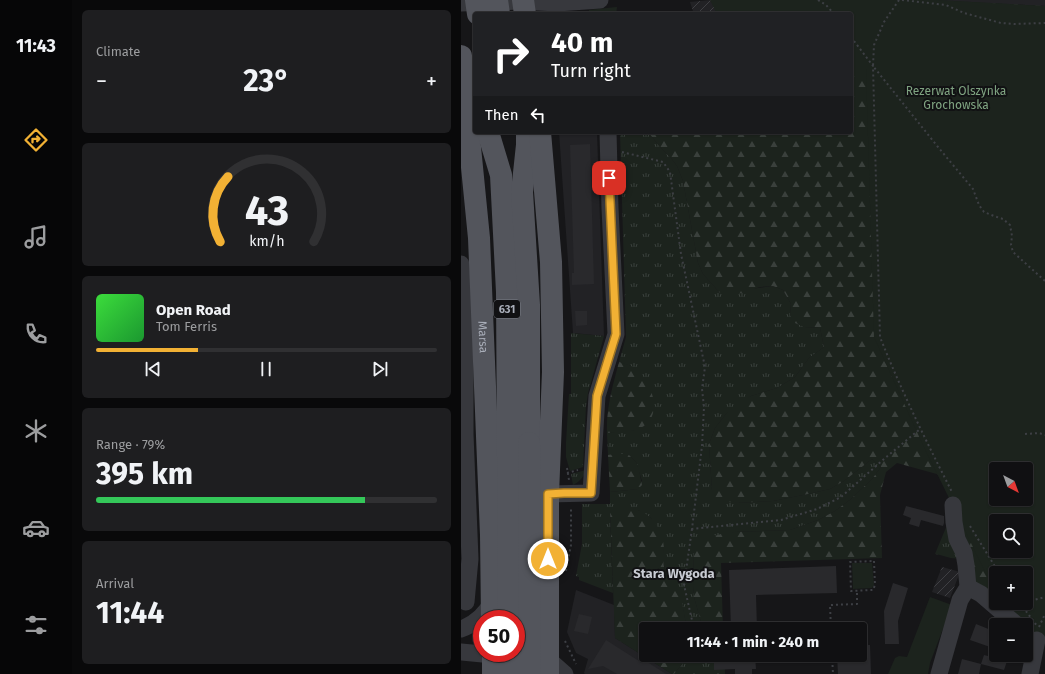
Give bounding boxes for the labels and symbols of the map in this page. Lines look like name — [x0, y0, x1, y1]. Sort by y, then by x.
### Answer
park label: Rezerwat Olszynka Grochowska — [906, 84, 1006, 112]
pin — [592, 161, 626, 195]
road number: 631 — [494, 300, 520, 318]
street label: Marsa — [475, 321, 491, 353]
north arrow — [989, 462, 1033, 506]
position arrow — [527, 538, 569, 580]
district label: Stara Wygoda — [633, 566, 715, 581]
speed limit sign: 50 — [473, 610, 525, 662]

